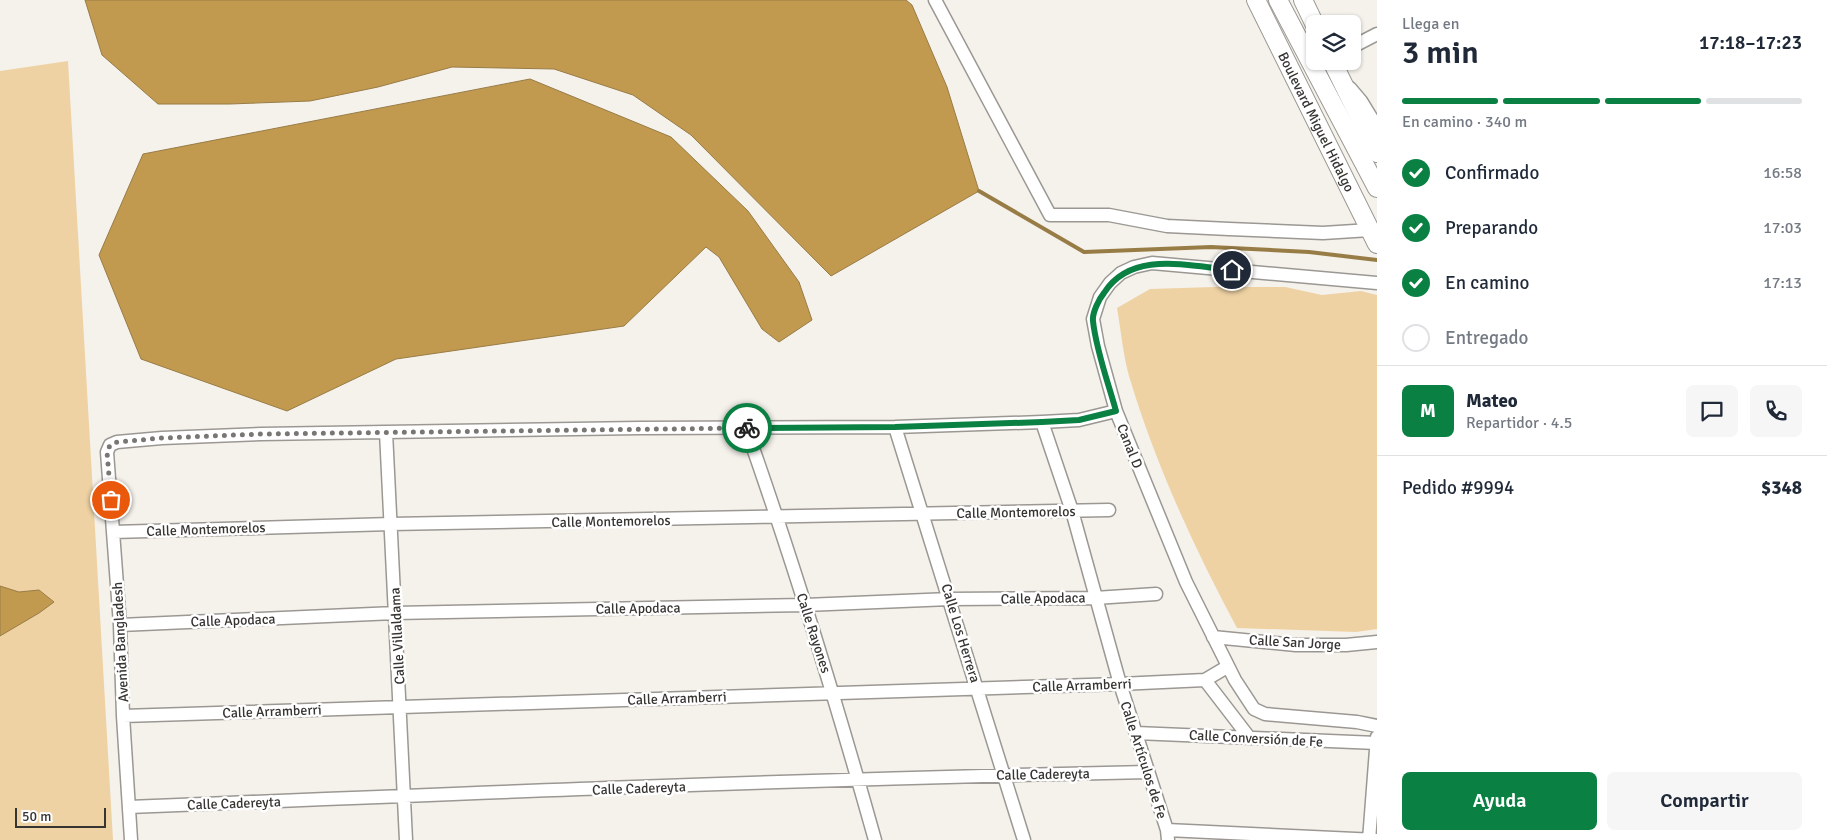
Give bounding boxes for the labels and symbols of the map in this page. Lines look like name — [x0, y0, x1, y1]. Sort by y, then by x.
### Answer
street label: Boulevard Miguel Hidalgo — [1274, 49, 1358, 195]
pin — [1211, 249, 1253, 291]
courier — [722, 403, 772, 453]
street label: Canal D — [1113, 421, 1146, 471]
pin — [90, 479, 132, 521]
street label: Calle Montemorelos — [956, 503, 1076, 522]
street label: Calle Montemorelos — [551, 512, 671, 531]
street label: Calle Montemorelos — [146, 519, 266, 540]
street label: Avenida Bangladesh — [109, 581, 132, 703]
street label: Calle Los Herrera — [937, 582, 984, 685]
street label: Calle Villaldama — [386, 587, 409, 685]
street label: Calle Apodaca — [1000, 589, 1086, 608]
street label: Calle Rayones — [793, 591, 834, 675]
street label: Calle Apodaca — [595, 599, 681, 618]
street label: Calle Apodaca — [190, 611, 276, 630]
street label: Calle San Jorge — [1249, 632, 1341, 653]
street label: Calle Arramberri — [1032, 675, 1132, 696]
street label: Calle Arramberri — [627, 688, 727, 709]
street label: Calle Artículos de Fe — [1117, 699, 1171, 821]
street label: Calle Arramberri — [222, 701, 322, 722]
street label: Calle Conversión de Fe — [1188, 726, 1323, 751]
street label: Calle Cadereyta — [996, 765, 1090, 784]
street label: Calle Cadereyta — [592, 778, 686, 799]
street label: Calle Cadereyta — [187, 793, 281, 814]
scale bar — [15, 805, 106, 828]

